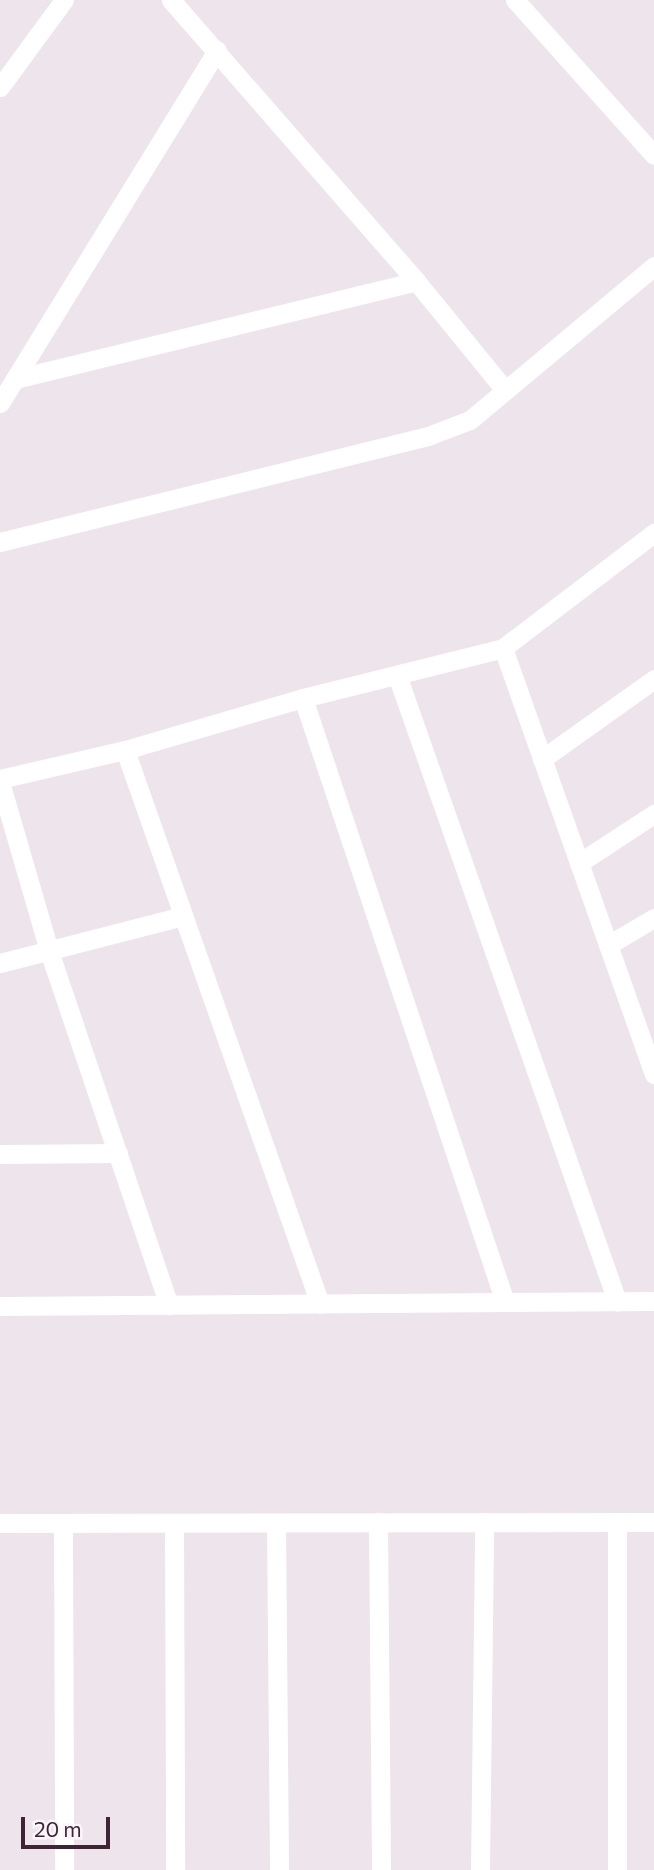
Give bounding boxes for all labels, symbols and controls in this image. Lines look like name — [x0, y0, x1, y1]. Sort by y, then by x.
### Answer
scale bar — [24, 1804, 114, 1848]
text: 20 m — [34, 1816, 82, 1841]

